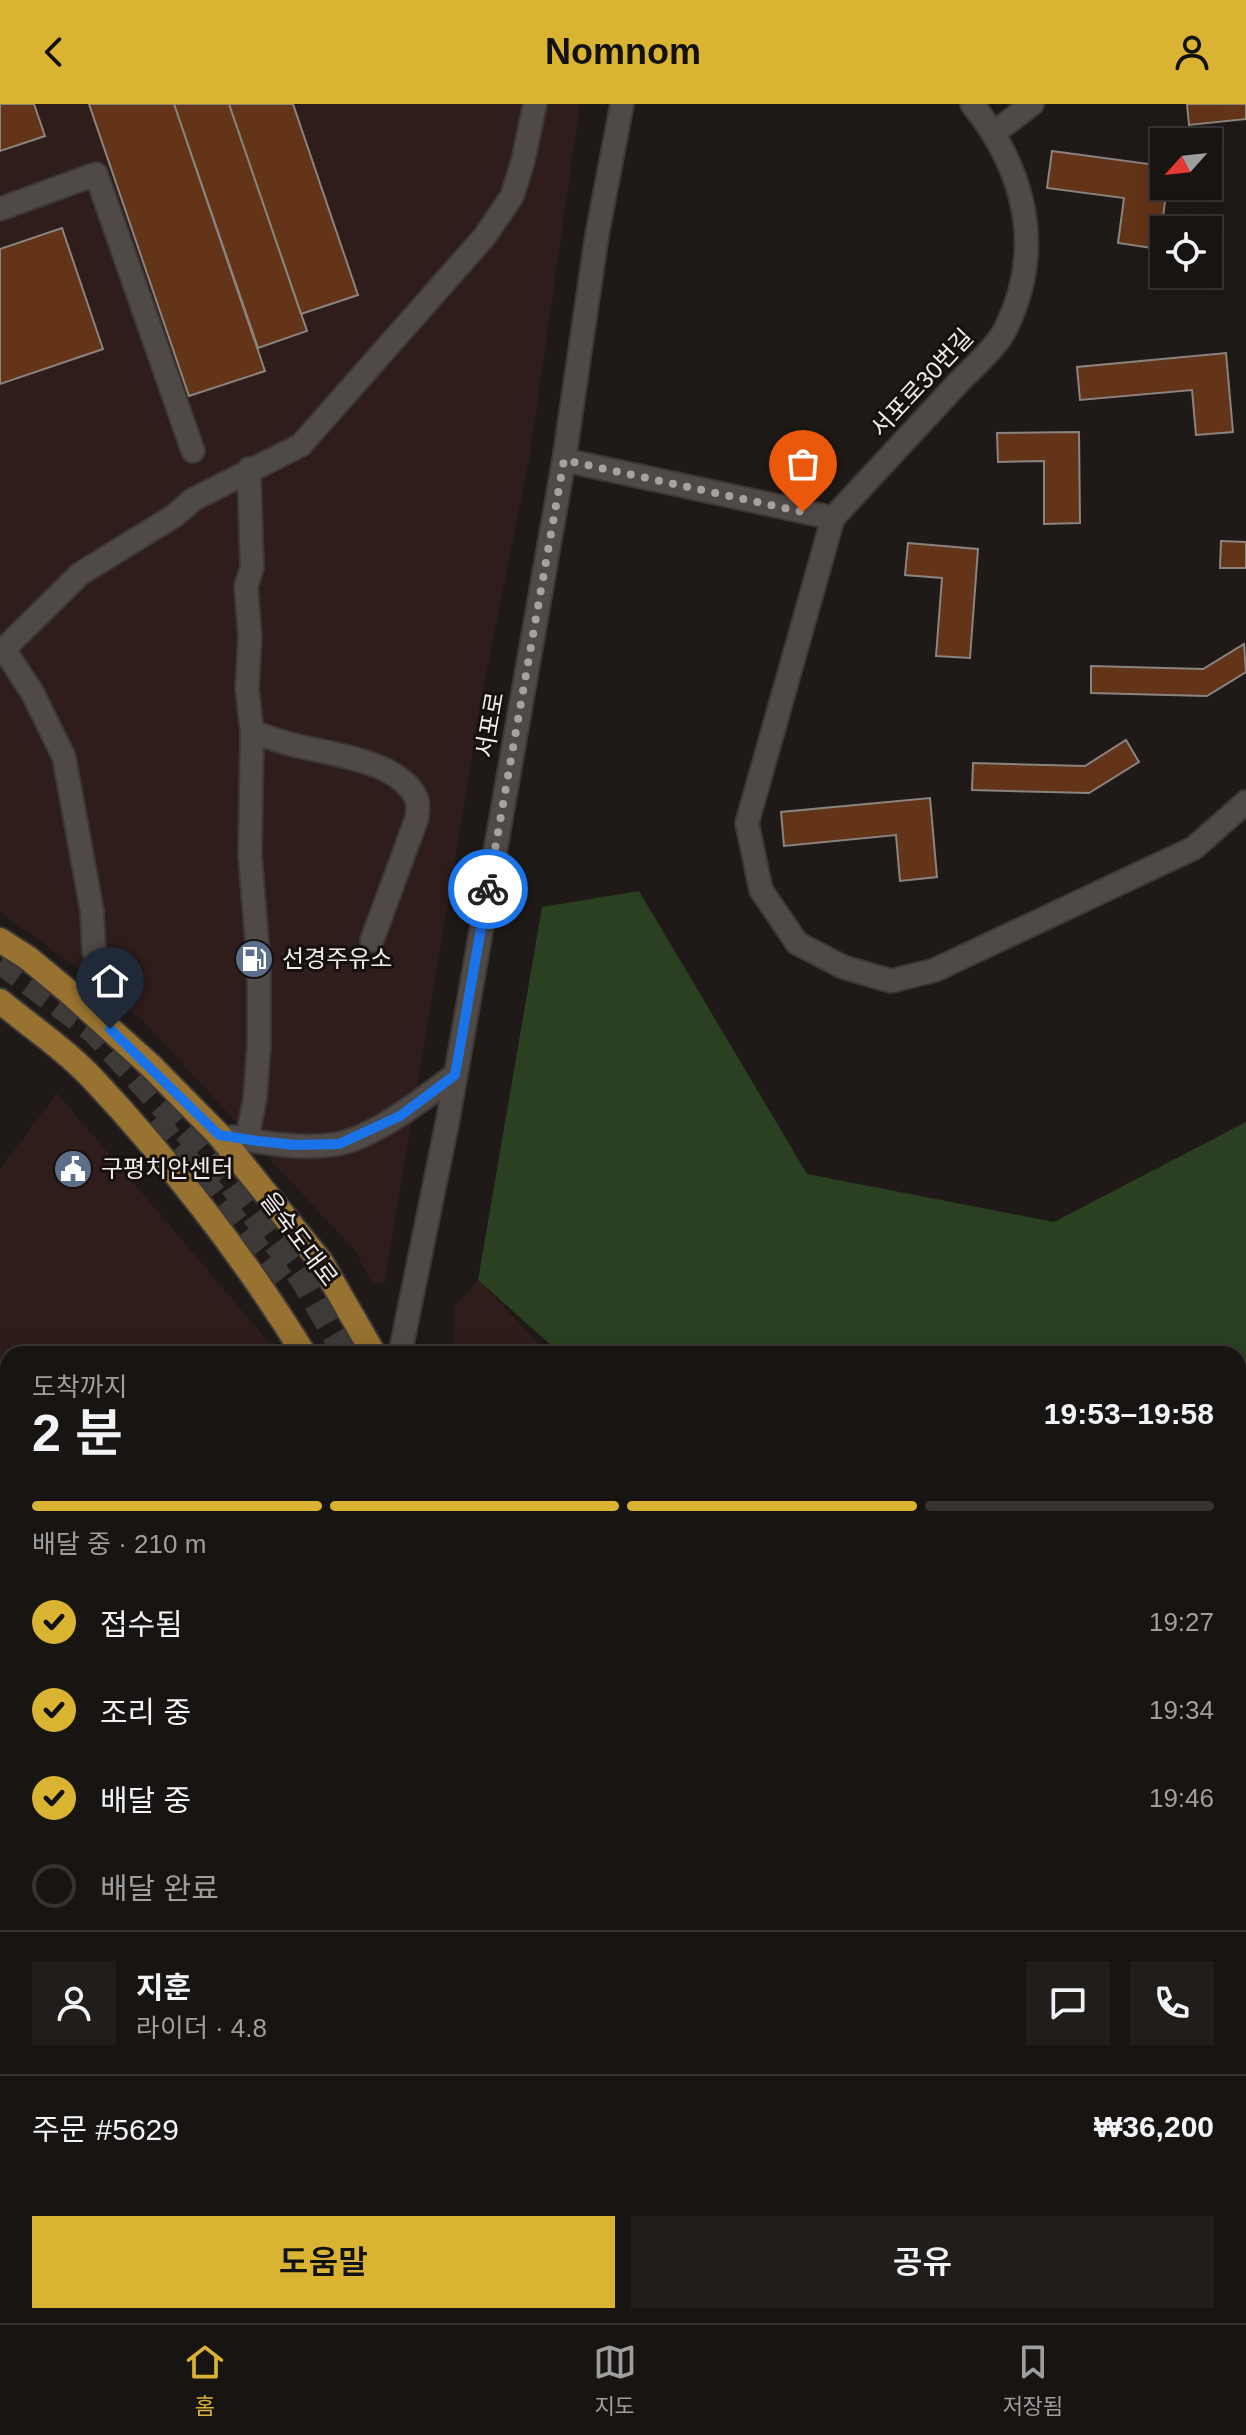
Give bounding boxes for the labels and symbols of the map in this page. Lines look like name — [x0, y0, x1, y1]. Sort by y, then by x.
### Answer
north arrow — [1150, 128, 1222, 200]
street label: 서포로30번길 — [865, 323, 978, 442]
pin — [769, 430, 837, 512]
street label: 서포로 — [470, 690, 509, 760]
courier — [448, 849, 528, 929]
fuel station icon: 선경주유소 — [233, 938, 275, 980]
place label: 선경주유소 — [282, 945, 392, 972]
pin — [76, 947, 144, 1029]
public building icon: 구평치안센터 — [52, 1148, 94, 1190]
place label: 구평치안센터 — [101, 1155, 233, 1182]
street label: 을숙도대로 — [255, 1186, 343, 1291]

